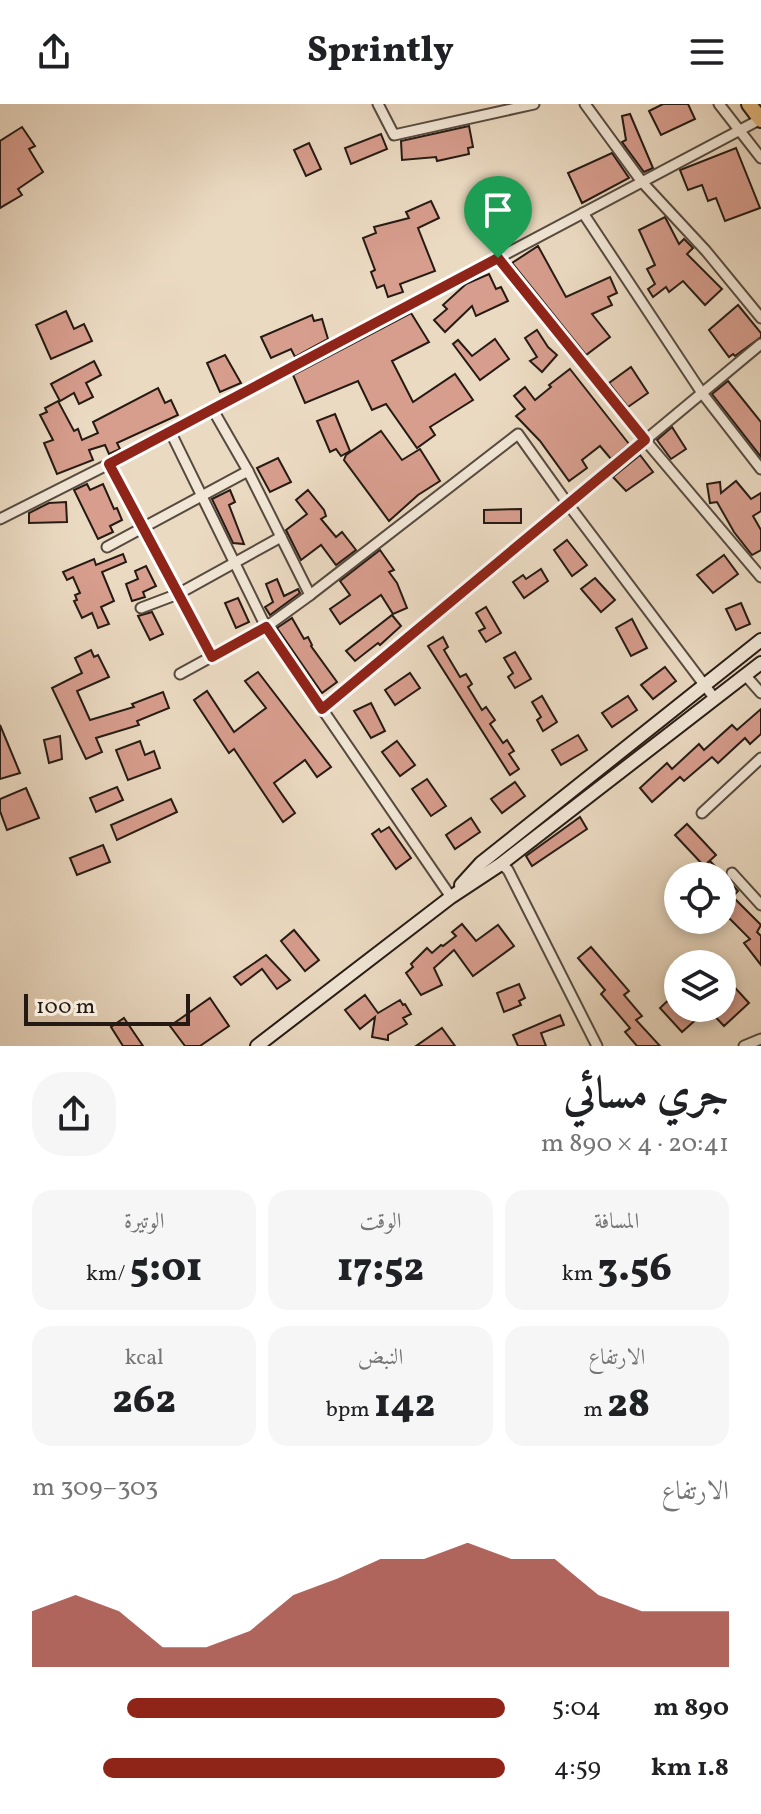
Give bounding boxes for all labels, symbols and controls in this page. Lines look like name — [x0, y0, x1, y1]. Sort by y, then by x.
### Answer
text: Sprintly — [307, 27, 454, 77]
icon: share — [32, 30, 76, 74]
icon: menu — [685, 30, 729, 74]
pin — [464, 176, 532, 258]
icon: arrive — [476, 188, 520, 232]
map controls — [664, 862, 736, 1022]
button: locate — [664, 862, 736, 934]
button: layers — [664, 950, 736, 1022]
scale bar — [24, 990, 190, 1026]
text: 100 m — [36, 992, 95, 1023]
text: جري مسائي — [563, 1065, 729, 1126]
button: share — [32, 1072, 116, 1156]
text: 20:41 · 4 × 890 m — [541, 1126, 729, 1162]
text: الوتيرة — [124, 1207, 164, 1238]
text: الوقت — [359, 1207, 402, 1238]
text: المسافة — [594, 1207, 639, 1238]
text: 5:01 — [130, 1242, 202, 1298]
text: 17:52 — [337, 1242, 424, 1298]
text: 3.56 — [598, 1242, 672, 1298]
text: /km — [86, 1259, 130, 1290]
text: km — [562, 1259, 598, 1290]
text: kcal — [125, 1343, 164, 1374]
text: النبض — [358, 1343, 403, 1374]
text: الارتفاع — [588, 1343, 645, 1374]
text: 262 — [112, 1374, 176, 1430]
text: 142 — [374, 1378, 435, 1434]
text: 28 — [607, 1378, 650, 1434]
text: bpm — [326, 1395, 374, 1426]
text: m — [583, 1395, 607, 1426]
text: 303–309 m — [32, 1470, 158, 1506]
text: الارتفاع — [662, 1474, 729, 1510]
text: 5:04 — [552, 1690, 601, 1726]
text: 890 m — [654, 1690, 729, 1726]
text: 4:59 — [554, 1750, 601, 1786]
text: 1.8 km — [651, 1750, 729, 1786]

